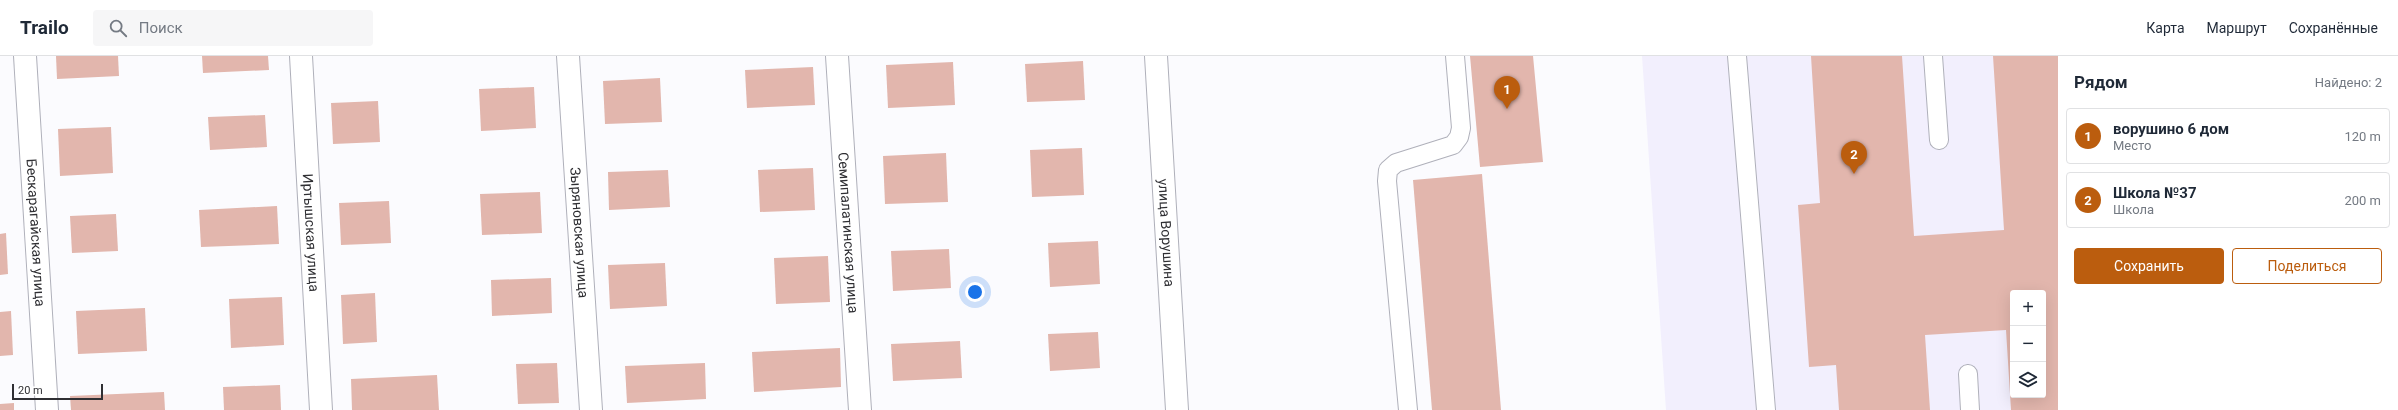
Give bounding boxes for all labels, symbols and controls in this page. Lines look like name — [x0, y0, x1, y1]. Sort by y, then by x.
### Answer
search box — [93, 10, 373, 46]
text: Trailo — [20, 16, 69, 39]
icon: search — [107, 17, 129, 39]
text: Поиск — [139, 19, 183, 37]
text: Карта — [2146, 20, 2185, 36]
text: Маршрут — [2207, 20, 2267, 36]
text: Сохранённые — [2289, 20, 2378, 36]
text: Рядом — [2074, 72, 2128, 92]
text: Найдено: 2 — [2315, 75, 2382, 90]
pin: 1 — [1494, 76, 1520, 109]
text: ворушино 6 дом — [2113, 120, 2229, 138]
text: 1 — [2084, 129, 2092, 144]
text: 120 m — [2344, 129, 2381, 144]
text: Место — [2113, 138, 2151, 153]
pin: 2 — [1841, 141, 1867, 174]
street label: Семипалатинская улица — [835, 152, 862, 314]
street label: Бескарагайская улица — [23, 158, 49, 307]
street label: Зыряновская улица — [567, 167, 592, 299]
street label: Иртышская улица — [300, 173, 322, 292]
street label: улица Ворушина — [1155, 178, 1178, 287]
text: Школа №37 — [2113, 184, 2197, 202]
text: 2 — [2084, 193, 2092, 208]
text: 200 m — [2344, 193, 2381, 208]
text: Школа — [2113, 202, 2154, 217]
button: Сохранить — [2074, 248, 2224, 284]
button: Поделиться — [2232, 248, 2382, 284]
your location — [965, 282, 985, 302]
map controls — [2010, 290, 2046, 398]
button: + — [2010, 290, 2046, 326]
button: − — [2010, 326, 2046, 362]
button: layers — [2010, 362, 2046, 398]
scale bar — [12, 382, 103, 401]
text: 20 m — [18, 384, 43, 397]

